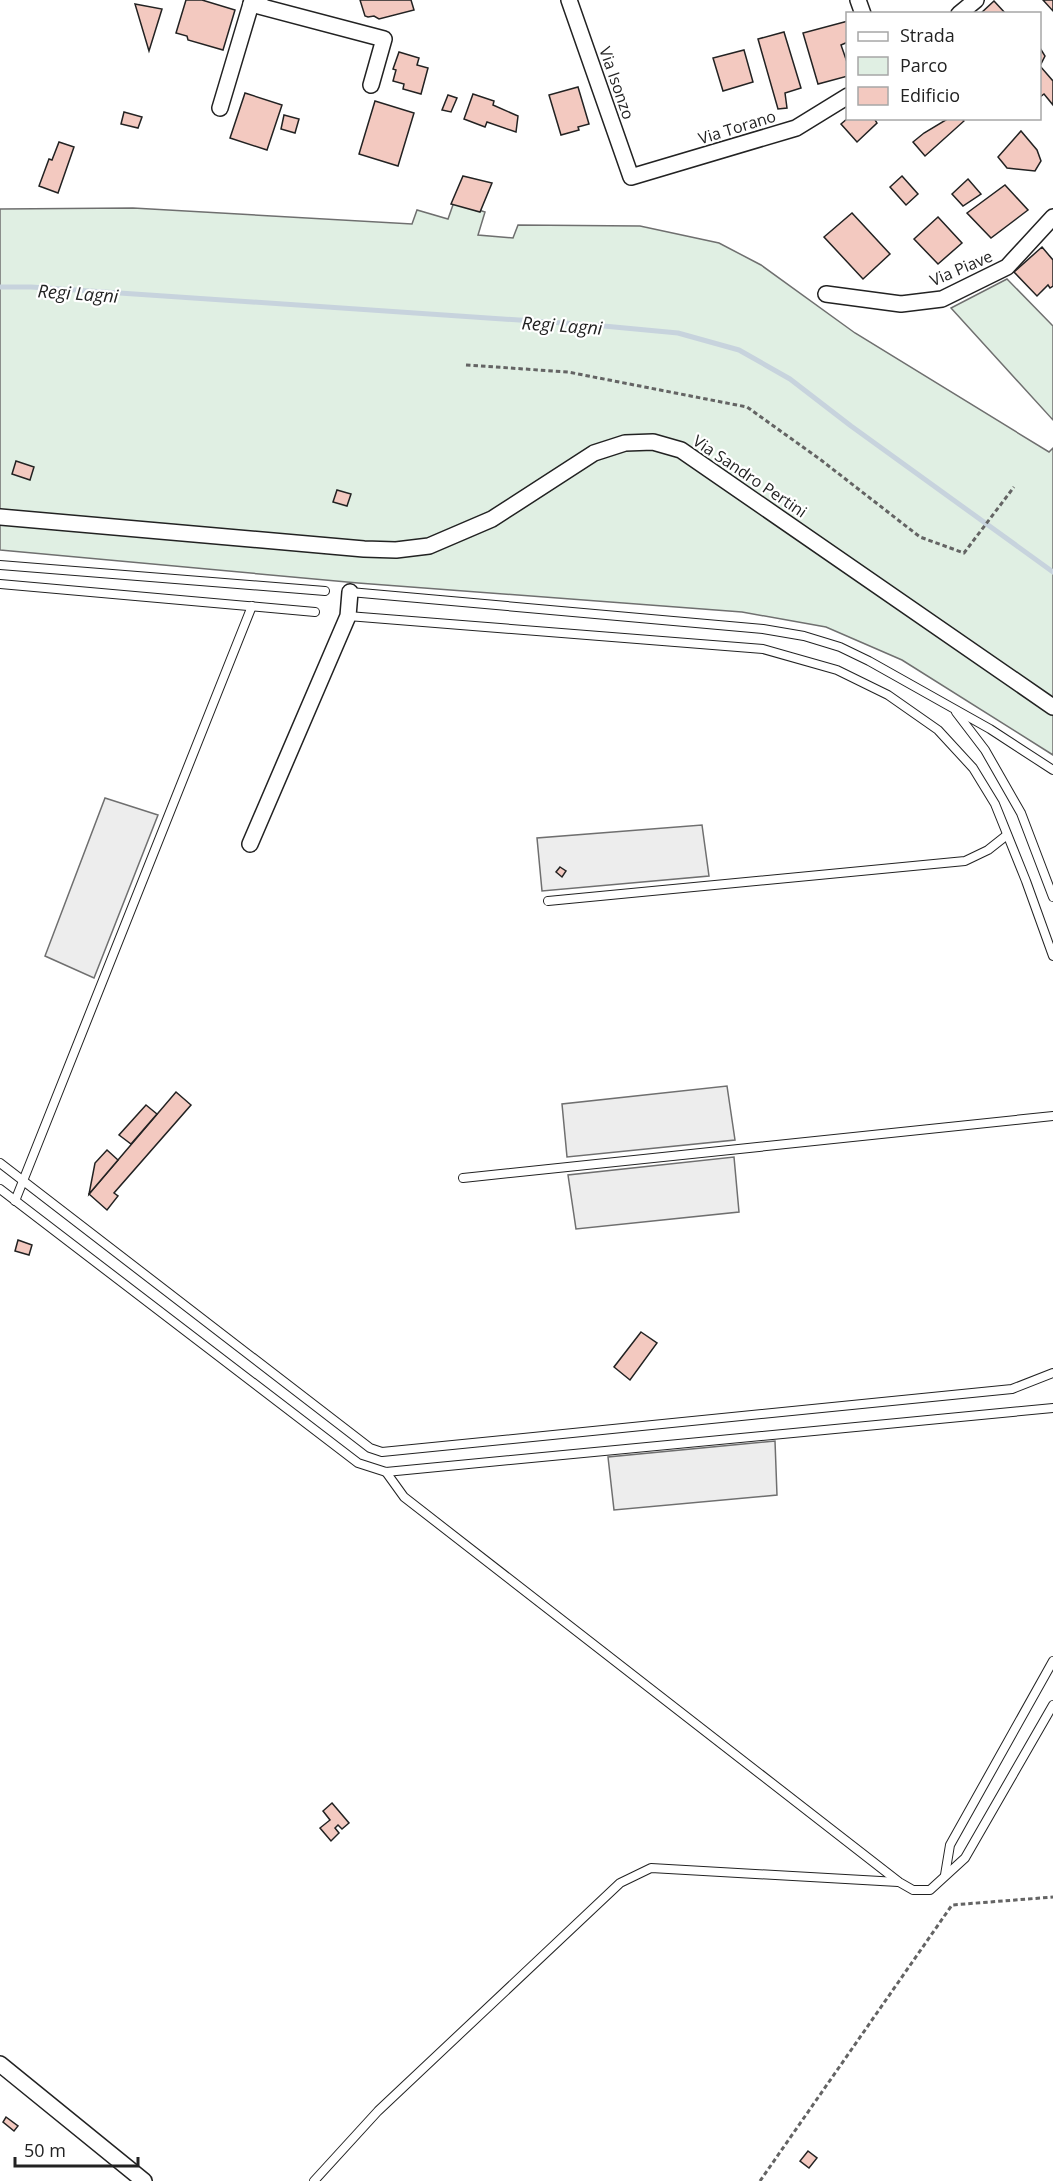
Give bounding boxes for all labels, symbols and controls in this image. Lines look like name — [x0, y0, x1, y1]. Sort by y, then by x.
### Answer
legend — [846, 12, 1041, 120]
text: Strada — [900, 23, 955, 47]
street label: Via Isonzo — [594, 44, 640, 122]
text: Parco — [900, 53, 948, 77]
text: Edificio — [900, 83, 960, 107]
street label: Via Torano — [696, 105, 778, 149]
street label: Via Piave — [926, 245, 996, 291]
water label: Regi Lagni — [37, 278, 120, 308]
water label: Regi Lagni — [521, 310, 604, 340]
street label: Via Sandro Pertini — [689, 430, 811, 522]
scale bar — [15, 2130, 138, 2168]
text: 50 m — [24, 2138, 66, 2162]

